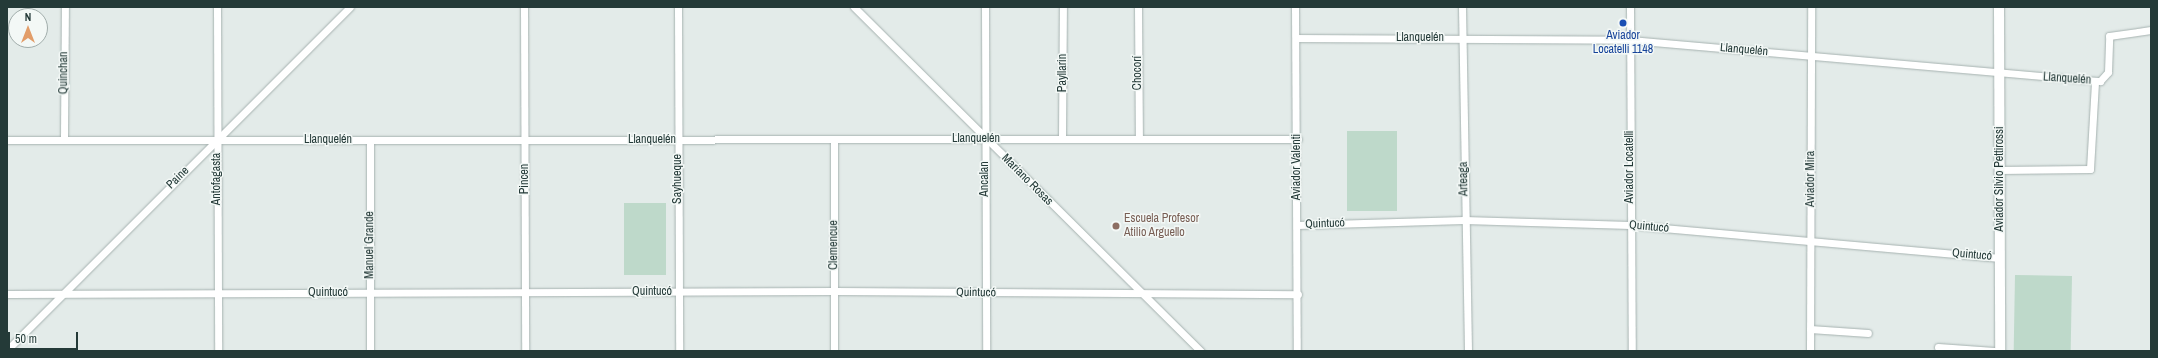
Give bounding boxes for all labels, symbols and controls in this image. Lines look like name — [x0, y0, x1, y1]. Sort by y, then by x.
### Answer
north arrow — [8, 8, 48, 48]
text: N — [25, 10, 31, 24]
marker: Aviador Locatelli 1148 — [1618, 18, 1628, 28]
place label: Aviador Locatelli 1148 — [1593, 29, 1653, 57]
street label: Llanquelén — [1396, 31, 1444, 45]
street label: Llanquelén — [1719, 41, 1769, 59]
street label: Quinchan — [57, 52, 71, 94]
street label: Payllarin — [1056, 54, 1070, 92]
street label: Chocorí — [1131, 56, 1145, 90]
street label: Llanquelén — [2042, 70, 2092, 88]
street label: Aviador Silvio Pettirossi — [1993, 126, 2007, 232]
street label: Aviador Locatelli — [1623, 130, 1637, 204]
street label: Llanquelén — [952, 132, 1000, 146]
street label: Llanquelén — [304, 133, 352, 147]
street label: Llanquelén — [628, 133, 676, 147]
street label: Aviador Valenti — [1290, 134, 1304, 200]
street label: Mariano Rosas — [998, 151, 1056, 209]
street label: Aviador Mira — [1804, 151, 1818, 207]
street label: Antofagasta — [210, 153, 224, 205]
street label: Sayhueque — [671, 154, 685, 204]
street label: Ancalan — [978, 161, 992, 197]
street label: Arteaga — [1457, 162, 1471, 196]
street label: Paine — [164, 164, 192, 192]
street label: Pincen — [518, 164, 532, 194]
street label: Manuel Grande — [363, 211, 377, 279]
place label: Escuela Profesor Atilio Arguello — [1124, 212, 1199, 240]
street label: Quintucó — [1305, 216, 1345, 232]
street label: Quintucó — [1628, 218, 1670, 236]
street label: Clemencue — [827, 220, 841, 270]
marker: Escuela Profesor Atilio Arguello — [1111, 221, 1121, 231]
street label: Quintucó — [1951, 246, 1993, 264]
street label: Quintucó — [632, 285, 672, 299]
street label: Quintucó — [956, 285, 996, 301]
street label: Quintucó — [308, 286, 348, 300]
scale bar — [10, 324, 80, 350]
text: 50 m — [15, 331, 37, 347]

